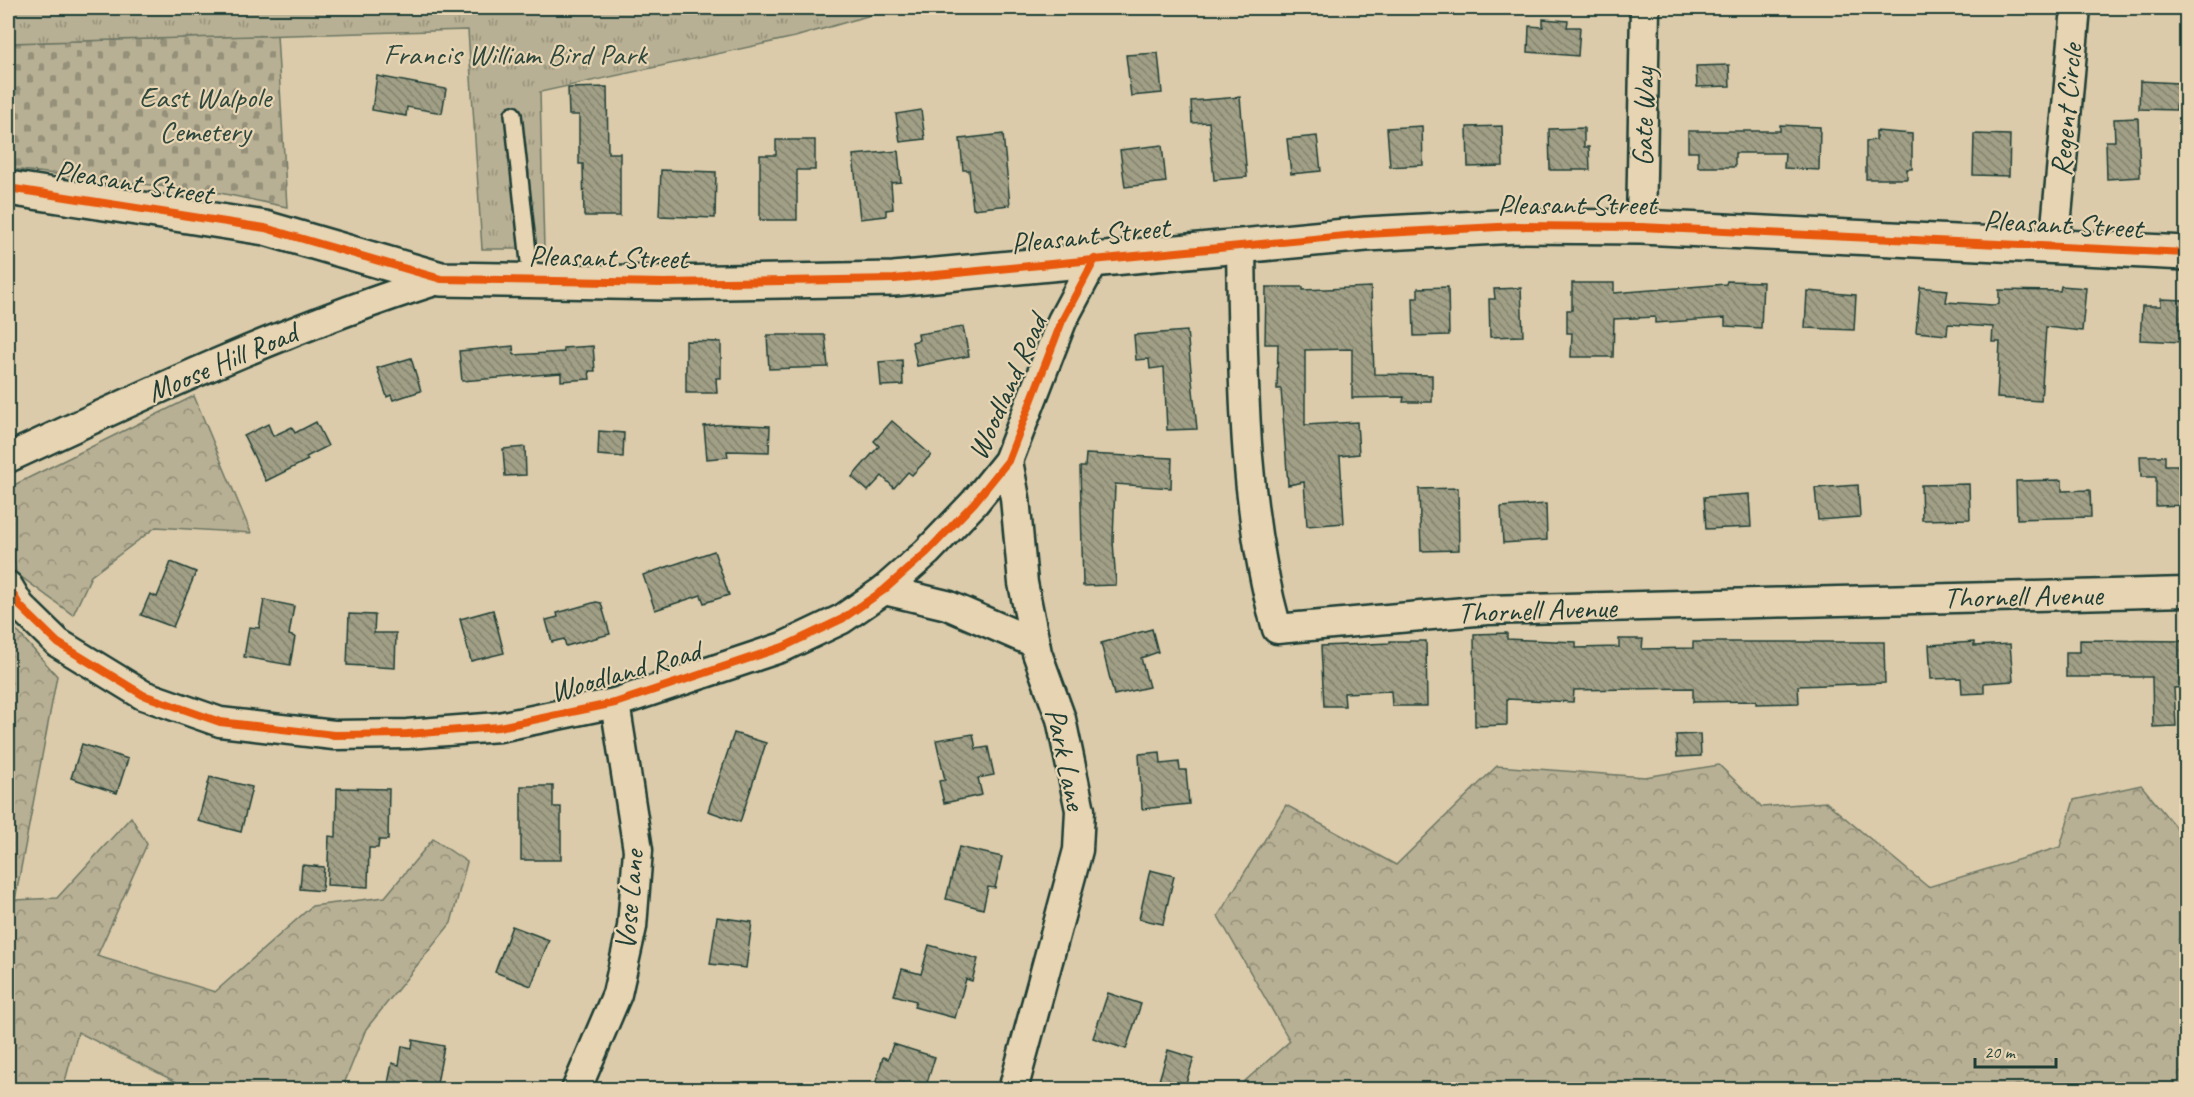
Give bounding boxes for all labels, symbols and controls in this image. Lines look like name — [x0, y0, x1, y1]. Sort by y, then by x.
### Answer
park label: Francis William Bird Park — [384, 35, 648, 73]
street label: Regent Circle — [2041, 40, 2091, 178]
street label: Gate Way — [1623, 66, 1663, 167]
park label: East Walpole Cemetery — [139, 78, 273, 150]
street label: Pleasant Street — [52, 151, 219, 214]
street label: Pleasant Street — [1497, 185, 1660, 223]
street label: Pleasant Street — [1983, 201, 2146, 247]
street label: Pleasant Street — [1009, 207, 1174, 262]
street label: Pleasant Street — [528, 237, 691, 277]
street label: Woodland Road — [958, 305, 1058, 465]
street label: Moose Hill Road — [141, 312, 307, 411]
street label: Thornell Avenue — [1943, 576, 2105, 616]
street label: Thornell Avenue — [1457, 588, 1619, 632]
street label: Woodland Road — [545, 630, 709, 711]
street label: Park Lane — [1037, 705, 1096, 815]
street label: Vose Lane — [606, 846, 652, 951]
scale bar — [1975, 1031, 2056, 1069]
text: 20 m — [1984, 1041, 2017, 1063]

